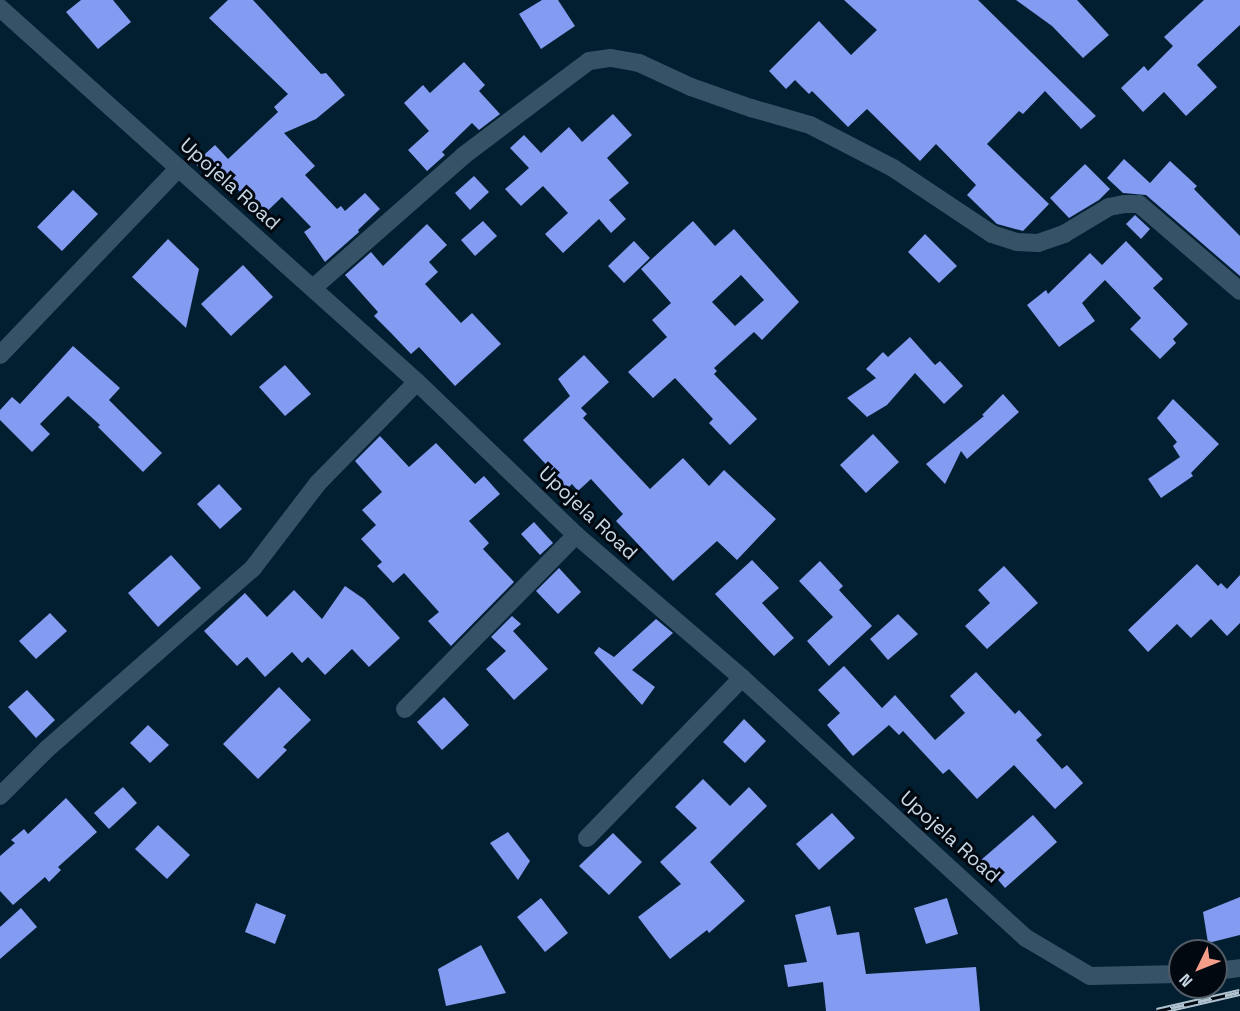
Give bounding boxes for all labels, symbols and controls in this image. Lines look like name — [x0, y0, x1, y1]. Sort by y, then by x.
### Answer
street label: Upojela Road — [175, 133, 285, 235]
street label: Upojela Road — [534, 461, 642, 565]
street label: Upojela Road — [895, 786, 1005, 888]
north arrow — [1168, 939, 1228, 999]
text: N — [1175, 969, 1197, 991]

